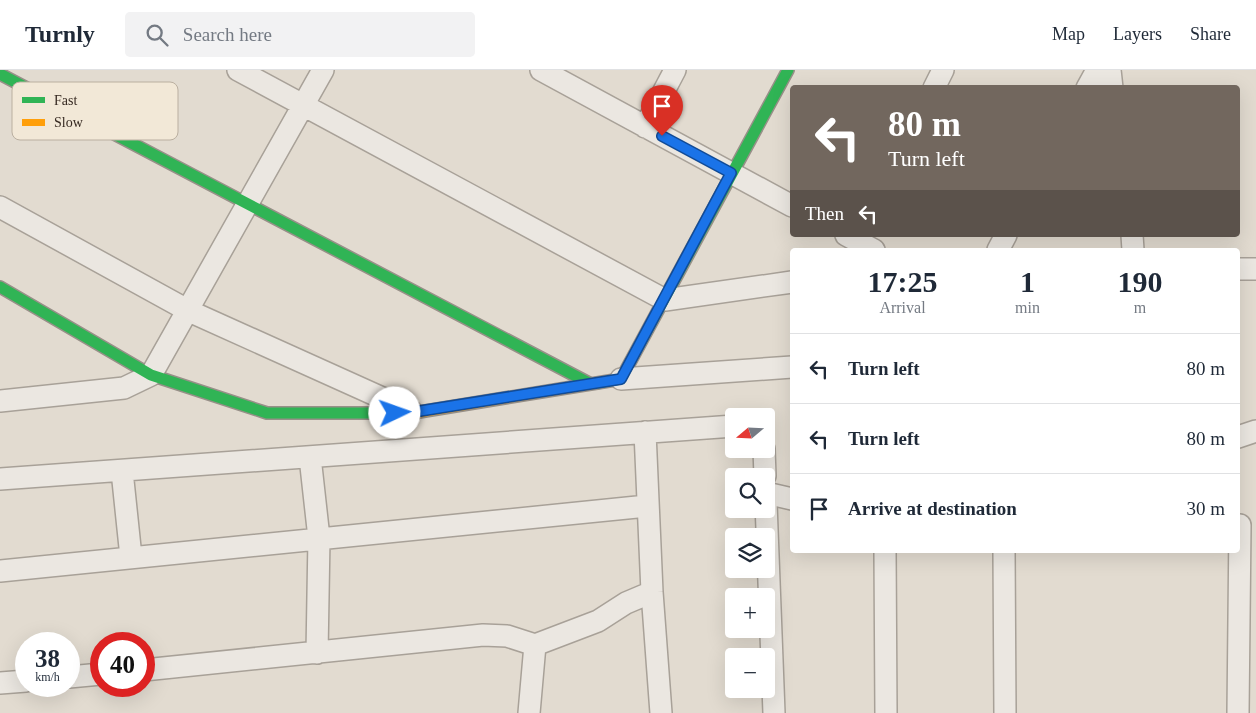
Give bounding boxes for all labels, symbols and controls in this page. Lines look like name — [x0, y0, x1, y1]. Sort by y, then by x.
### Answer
search box — [125, 12, 475, 57]
text: Turnly — [25, 21, 95, 47]
icon: search — [143, 21, 171, 49]
text: Search here — [183, 24, 272, 45]
text: Map — [1052, 24, 1085, 44]
text: Layers — [1113, 24, 1162, 44]
text: Share — [1190, 24, 1231, 44]
legend — [12, 82, 178, 140]
pin — [641, 85, 683, 136]
icon: arrive — [648, 92, 676, 120]
text: Fast — [54, 93, 77, 108]
icon: left — [805, 105, 870, 170]
text: 80 m — [888, 105, 961, 144]
text: Slow — [54, 115, 84, 130]
text: Turn left — [888, 146, 965, 171]
icon: left — [854, 200, 882, 228]
text: Then — [805, 203, 844, 224]
text: 17:25 — [868, 265, 938, 298]
text: 1 — [1020, 265, 1035, 298]
text: 190 — [1117, 265, 1162, 298]
text: Arrival — [879, 299, 926, 316]
text: min — [1015, 299, 1040, 316]
text: m — [1134, 299, 1146, 316]
icon: left — [805, 355, 833, 383]
text: Turn left — [848, 358, 920, 379]
text: 80 m — [1186, 358, 1225, 379]
position arrow — [368, 386, 420, 438]
north arrow — [725, 408, 775, 458]
map controls — [725, 408, 775, 698]
icon: left — [805, 425, 833, 453]
text: Turn left — [848, 428, 920, 449]
text: 80 m — [1186, 428, 1225, 449]
button: search — [725, 468, 775, 518]
icon: arrive — [805, 495, 833, 523]
text: Arrive at destination — [848, 498, 1017, 519]
text: 30 m — [1186, 498, 1225, 519]
button: layers — [725, 528, 775, 578]
button: + — [725, 588, 775, 638]
speed limit sign: 40 — [90, 632, 155, 697]
text: 38 — [35, 645, 60, 672]
button: − — [725, 648, 775, 698]
text: km/h — [35, 670, 60, 684]

